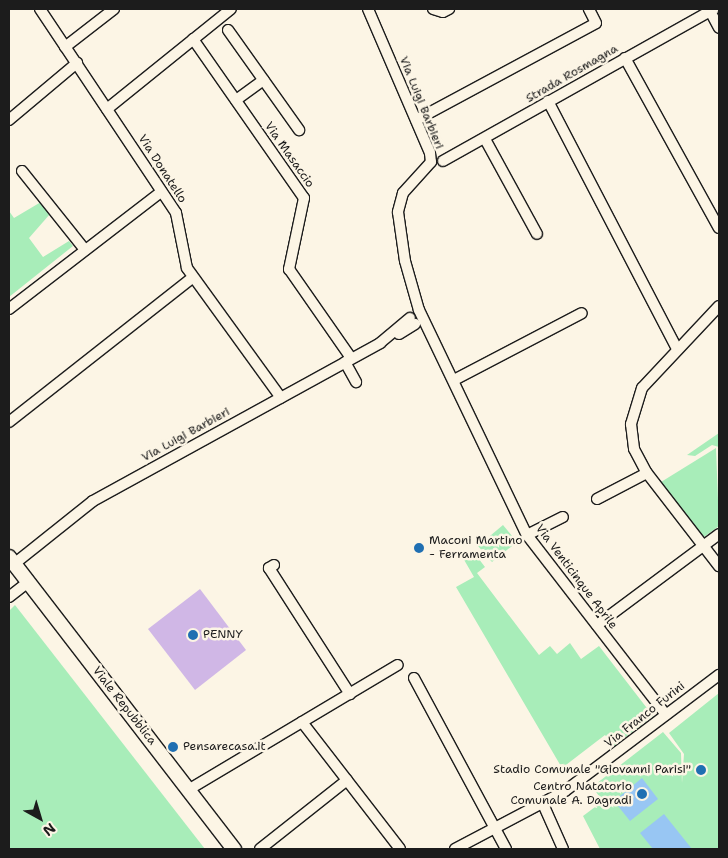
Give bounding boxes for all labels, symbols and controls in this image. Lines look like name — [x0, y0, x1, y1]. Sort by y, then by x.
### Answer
street label: Strada Rosmagna — [524, 42, 620, 106]
street label: Via Luigi Barbieri — [396, 55, 446, 151]
street label: Via Masaccio — [261, 119, 317, 191]
street label: Via Donatello — [135, 132, 189, 206]
street label: Via Luigi Barbieri — [139, 405, 233, 465]
street label: Via Venticinque Aprile — [532, 522, 620, 632]
place label: Maconi Martino - Ferramenta — [429, 534, 523, 562]
marker: Maconi Martino - Ferramenta — [413, 542, 425, 554]
place label: PENNY — [203, 628, 243, 642]
marker: PENNY — [187, 629, 199, 641]
street label: Viale Repubblica — [89, 664, 159, 748]
street label: Via Franco Furini — [602, 679, 688, 751]
place label: Pensarecasa.it — [183, 740, 266, 754]
marker: Pensarecasa.it — [167, 741, 179, 753]
place label: Stadio Comunale "Giovanni Parisi" — [493, 763, 691, 777]
marker: Stadio Comunale "Giovanni Parisi" — [695, 764, 707, 776]
place label: Centro Natatorio Comunale A. Dagradi — [511, 780, 632, 808]
marker: Centro Natatorio Comunale A. Dagradi — [636, 788, 648, 800]
north arrow — [15, 793, 65, 843]
text: N — [39, 819, 59, 840]

